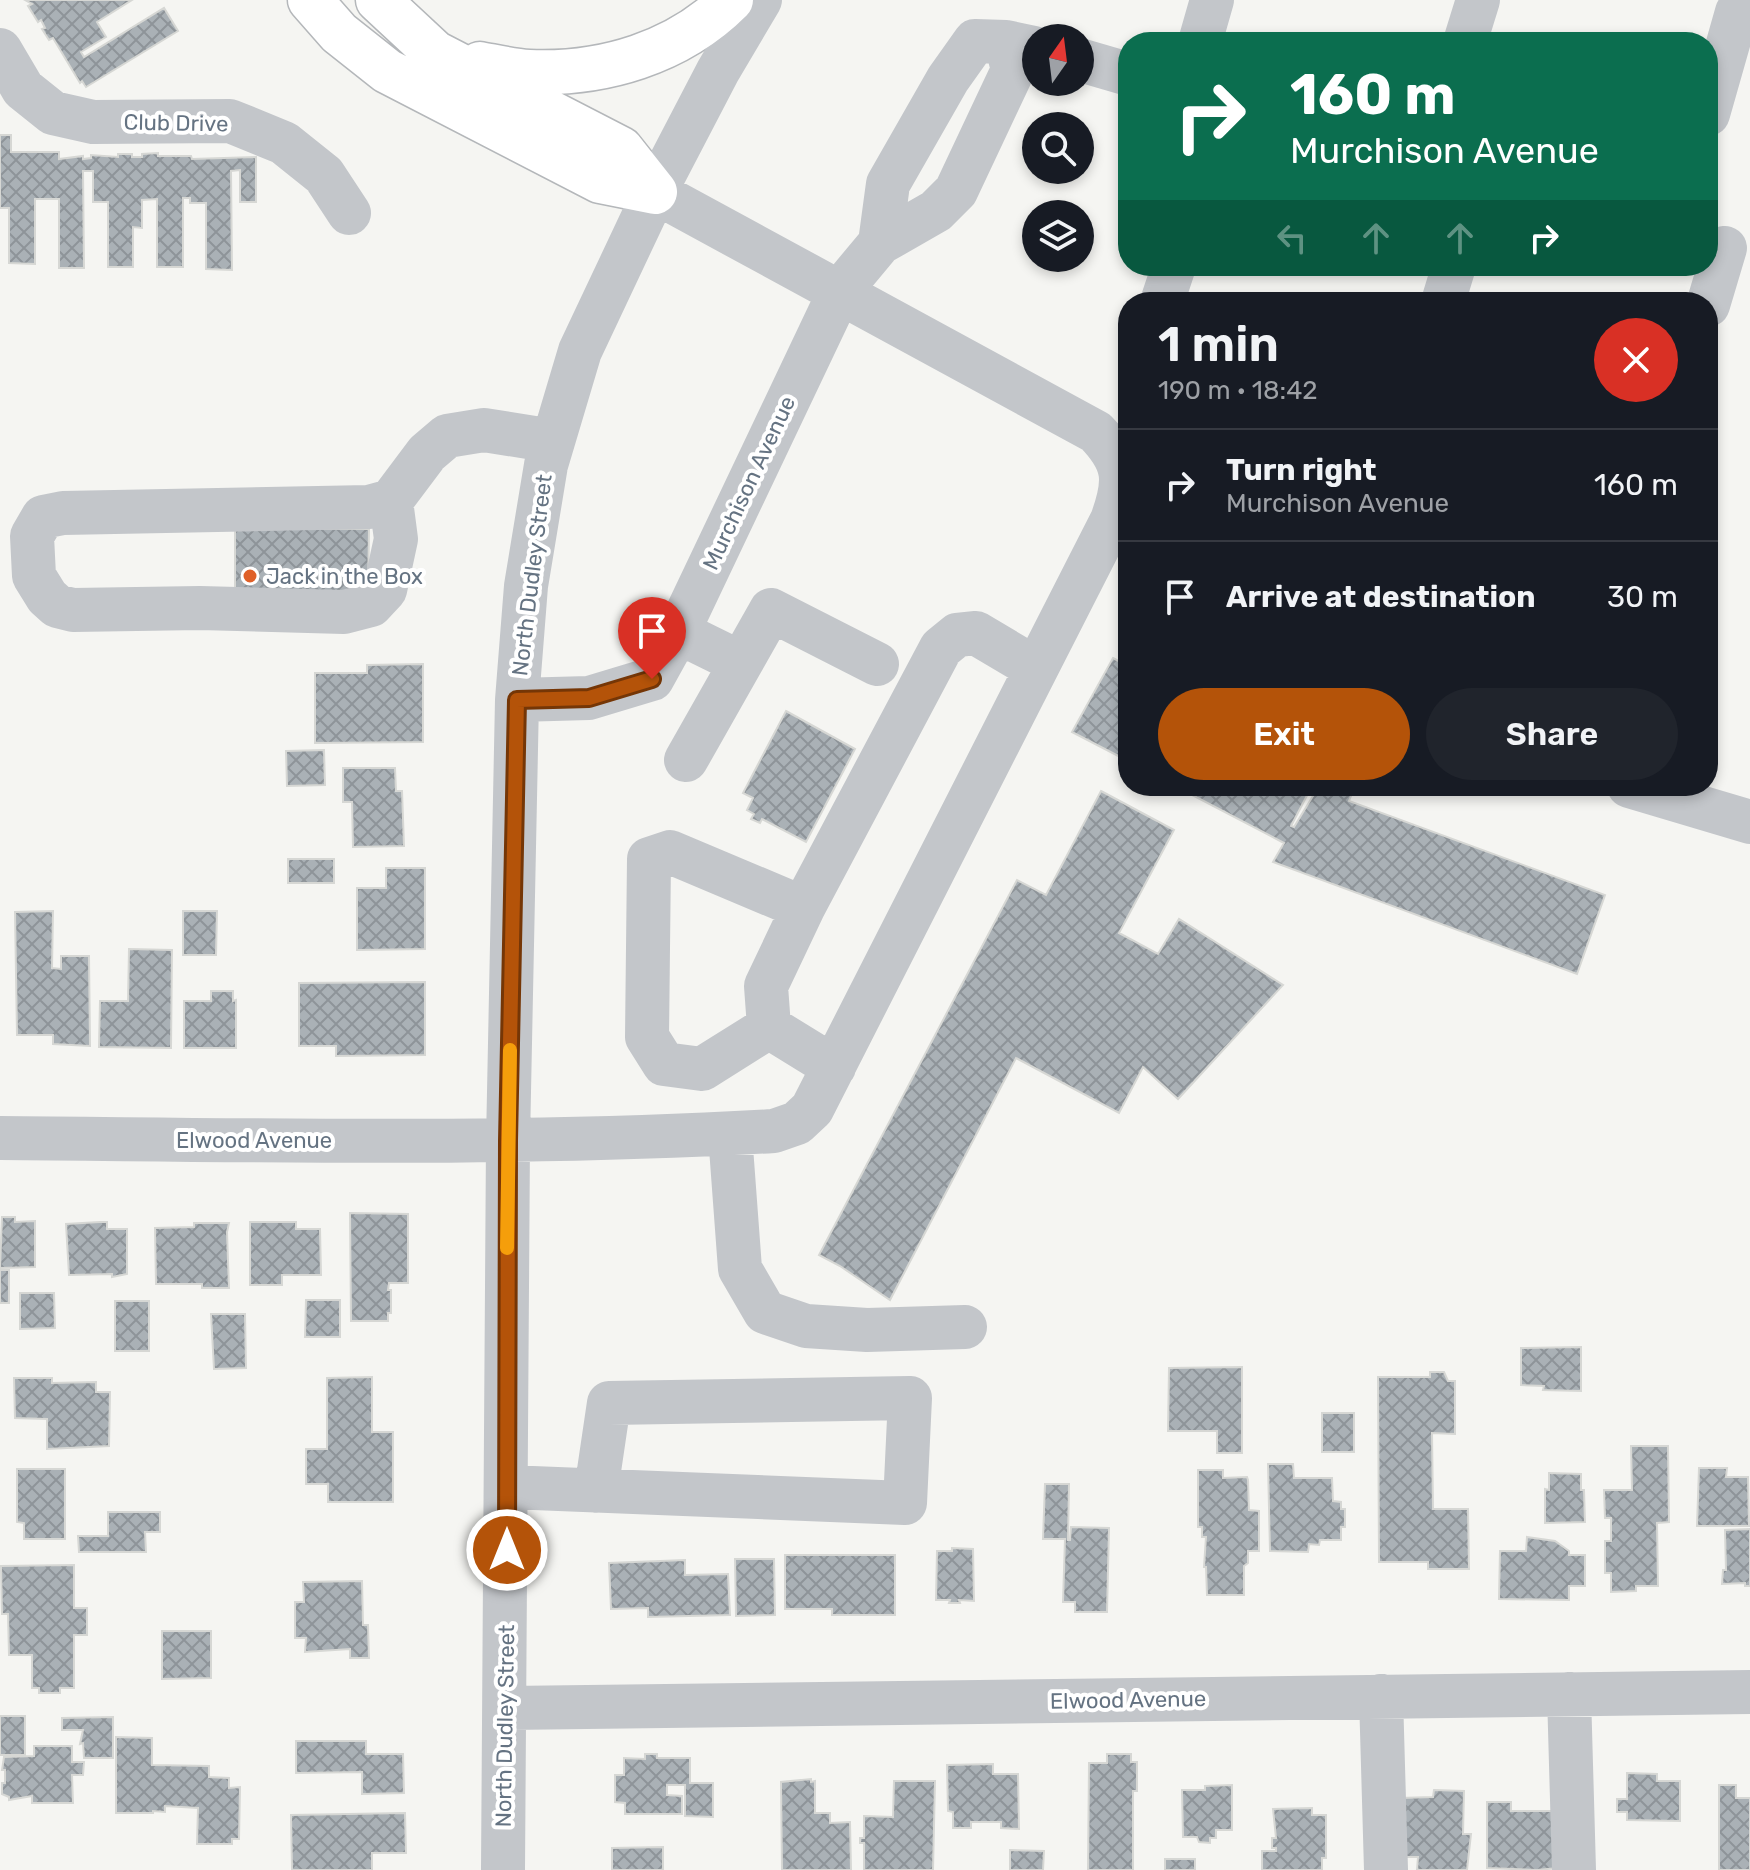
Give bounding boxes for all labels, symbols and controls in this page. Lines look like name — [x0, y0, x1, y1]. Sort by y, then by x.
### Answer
north arrow — [1022, 24, 1094, 96]
map controls — [1022, 24, 1094, 272]
text: 160 m — [1290, 62, 1456, 128]
icon: right — [1158, 64, 1262, 168]
street label: Club Drive — [123, 109, 229, 137]
button: search — [1022, 112, 1094, 184]
text: Murchison Avenue — [1290, 129, 1599, 172]
button: layers — [1022, 200, 1094, 272]
icon: left — [1270, 216, 1314, 260]
icon: ahead — [1354, 216, 1398, 260]
icon: ahead — [1438, 216, 1482, 260]
icon: right — [1522, 216, 1566, 260]
text: 1 min — [1158, 316, 1279, 373]
button: close — [1594, 318, 1678, 402]
text: 190 m · 18:42 — [1158, 375, 1318, 406]
street label: Murchison Avenue — [697, 392, 801, 574]
text: Turn right — [1226, 452, 1377, 488]
icon: right — [1158, 463, 1202, 507]
text: 160 m — [1594, 467, 1678, 503]
street label: North Dudley Street — [506, 472, 558, 677]
text: Murchison Avenue — [1226, 488, 1449, 519]
place label: Jack in the Box — [266, 563, 423, 590]
marker: Jack in the Box — [241, 567, 259, 585]
icon: arrive — [1158, 575, 1202, 619]
text: Arrive at destination — [1226, 579, 1536, 615]
text: 30 m — [1607, 579, 1678, 615]
pin — [618, 597, 686, 679]
icon: arrive — [630, 609, 674, 653]
button: Exit — [1158, 688, 1410, 780]
button: Share — [1426, 688, 1678, 780]
street label: Elwood Avenue — [176, 1127, 332, 1154]
position arrow — [465, 1508, 549, 1592]
street label: North Dudley Street — [490, 1624, 520, 1828]
street label: Elwood Avenue — [1050, 1685, 1206, 1715]

